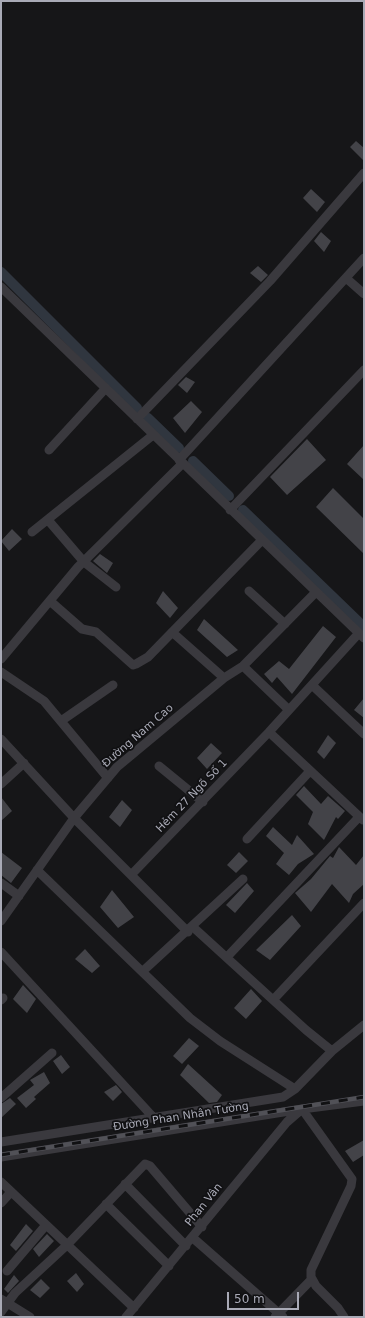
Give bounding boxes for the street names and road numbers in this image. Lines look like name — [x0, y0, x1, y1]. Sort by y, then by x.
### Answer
street label: Đường Nam Cao — [100, 701, 176, 771]
street label: Hẻm 27 Ngõ Số 1 — [154, 757, 230, 835]
street label: Đường Phan Nhân Tường — [112, 1100, 250, 1134]
street label: Phan Vân — [183, 1181, 225, 1229]

